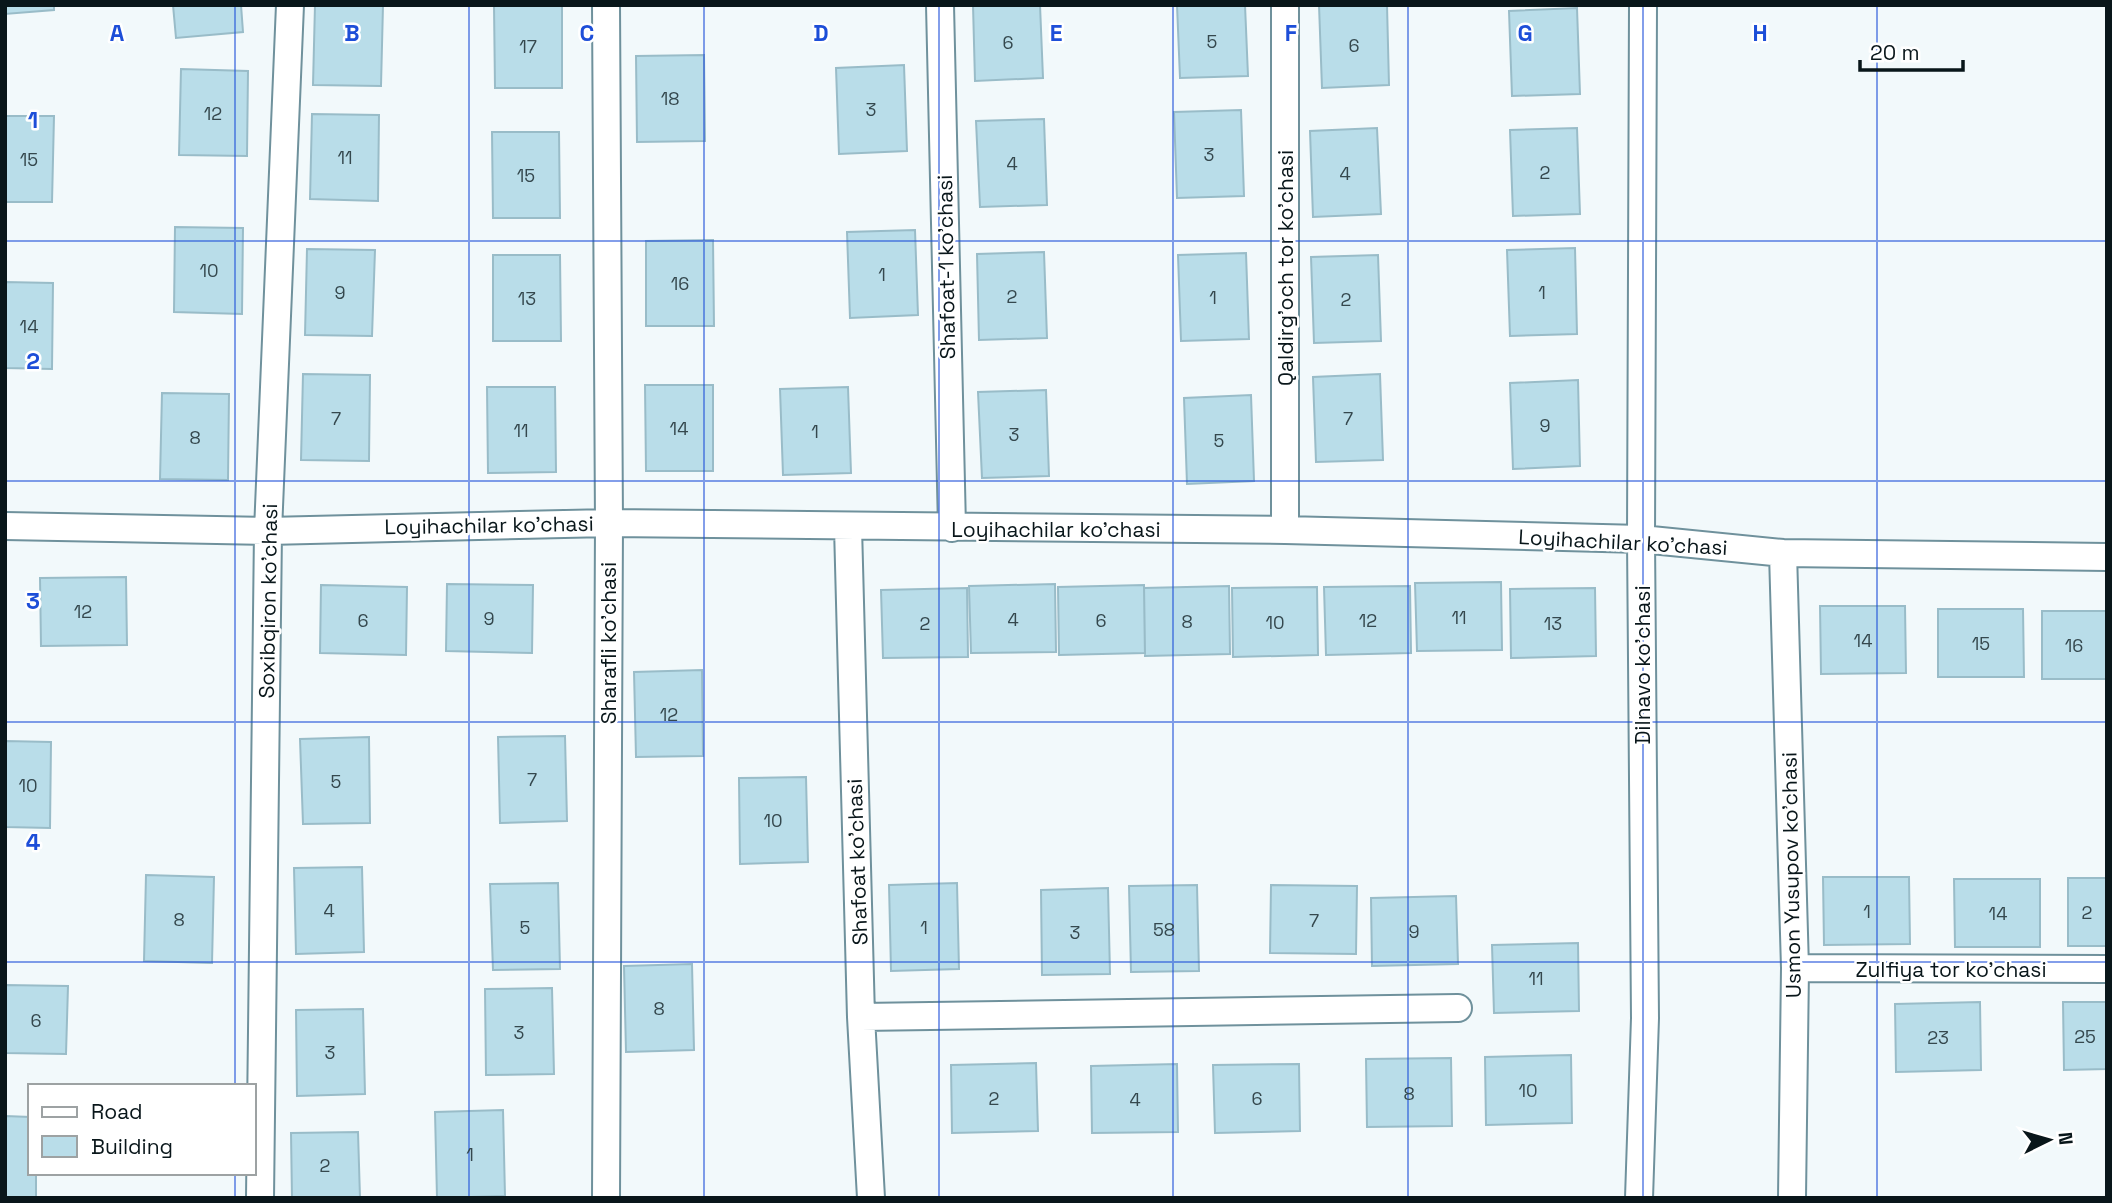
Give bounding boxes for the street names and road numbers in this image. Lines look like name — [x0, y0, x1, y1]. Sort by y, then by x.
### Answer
street label: Qaldirg'och tor ko'chasi — [1272, 150, 1299, 386]
street label: Shafoat-1 ko'chasi — [931, 174, 961, 360]
street label: Soxibqiron ko'chasi — [253, 503, 283, 699]
street label: Loyihachilar ko'chasi — [384, 510, 594, 540]
street label: Loyihachilar ko'chasi — [951, 516, 1161, 543]
street label: Loyihachilar ko'chasi — [1518, 523, 1728, 561]
street label: Sharafli ko'chasi — [595, 562, 622, 724]
street label: Dilnavo ko'chasi — [1629, 585, 1656, 745]
street label: Usmon Yusupov ko'chasi — [1775, 752, 1807, 998]
street label: Shafoat ko'chasi — [841, 778, 873, 946]
street label: Zulfiya tor ko'chasi — [1855, 956, 2047, 983]

